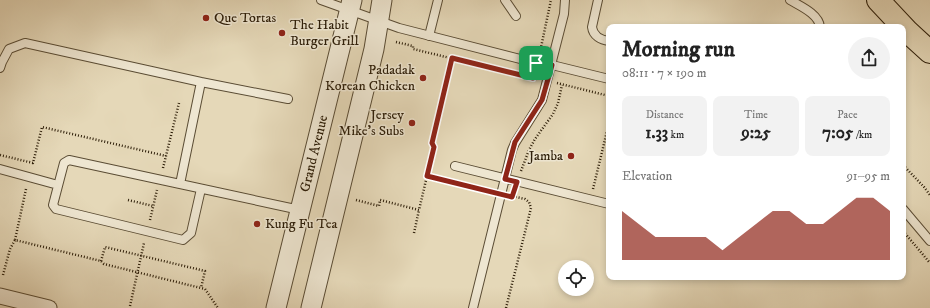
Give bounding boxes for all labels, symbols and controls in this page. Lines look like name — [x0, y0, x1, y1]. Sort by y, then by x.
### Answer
place label: Que Tortas — [214, 9, 276, 27]
marker: Que Tortas — [201, 13, 211, 23]
place label: The Habit Burger Grill — [290, 16, 359, 50]
marker: The Habit Burger Grill — [277, 28, 287, 38]
text: Morning run — [622, 36, 735, 63]
button: share — [848, 37, 890, 79]
pin — [519, 46, 553, 80]
icon: arrive — [525, 52, 547, 74]
place label: Padadak Korean Chicken — [325, 61, 416, 95]
text: 08:11 · 7 × 190 m — [622, 65, 707, 81]
marker: Padadak Korean Chicken — [418, 73, 428, 83]
place label: Jersey Mike's Subs — [339, 106, 404, 140]
text: Distance — [646, 108, 684, 122]
text: Time — [744, 108, 768, 122]
text: Pace — [837, 108, 858, 122]
street label: Grand Avenue — [296, 113, 332, 194]
marker: Jersey Mike's Subs — [407, 118, 417, 128]
text: 1.33 — [645, 122, 668, 144]
text: 9:25 — [741, 122, 771, 144]
text: 7:05 — [822, 122, 853, 144]
text: km — [668, 128, 684, 142]
text: /km — [853, 128, 872, 142]
place label: Jamba — [527, 147, 563, 165]
marker: Jamba — [566, 151, 576, 161]
text: Elevation — [622, 168, 672, 184]
text: 91–95 m — [846, 168, 890, 184]
place label: Kung Fu Tea — [265, 215, 338, 233]
marker: Kung Fu Tea — [252, 219, 262, 229]
map controls — [558, 260, 594, 296]
button: locate — [558, 260, 594, 296]

